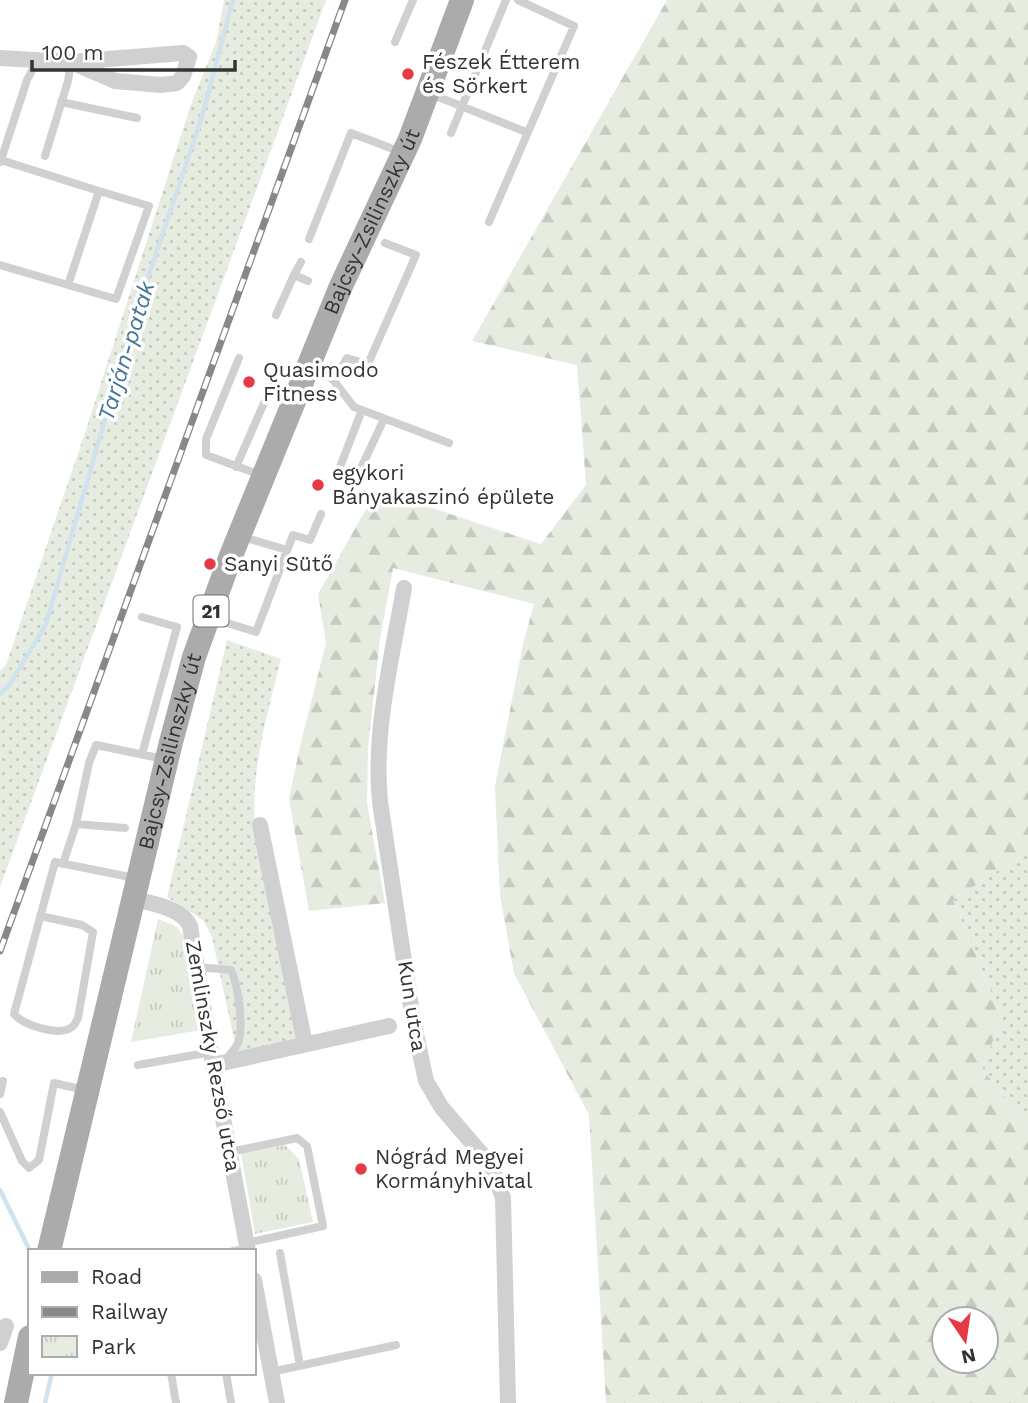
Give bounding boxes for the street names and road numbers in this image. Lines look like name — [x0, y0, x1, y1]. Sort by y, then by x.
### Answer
street label: Bajcsy-Zsilinszky út — [318, 125, 425, 318]
road number: 21 — [194, 596, 228, 626]
street label: Bajcsy-Zsilinszky út — [133, 650, 207, 852]
street label: Zemlinszky Rezső utca — [181, 938, 246, 1174]
street label: Kun utca — [393, 959, 432, 1053]

